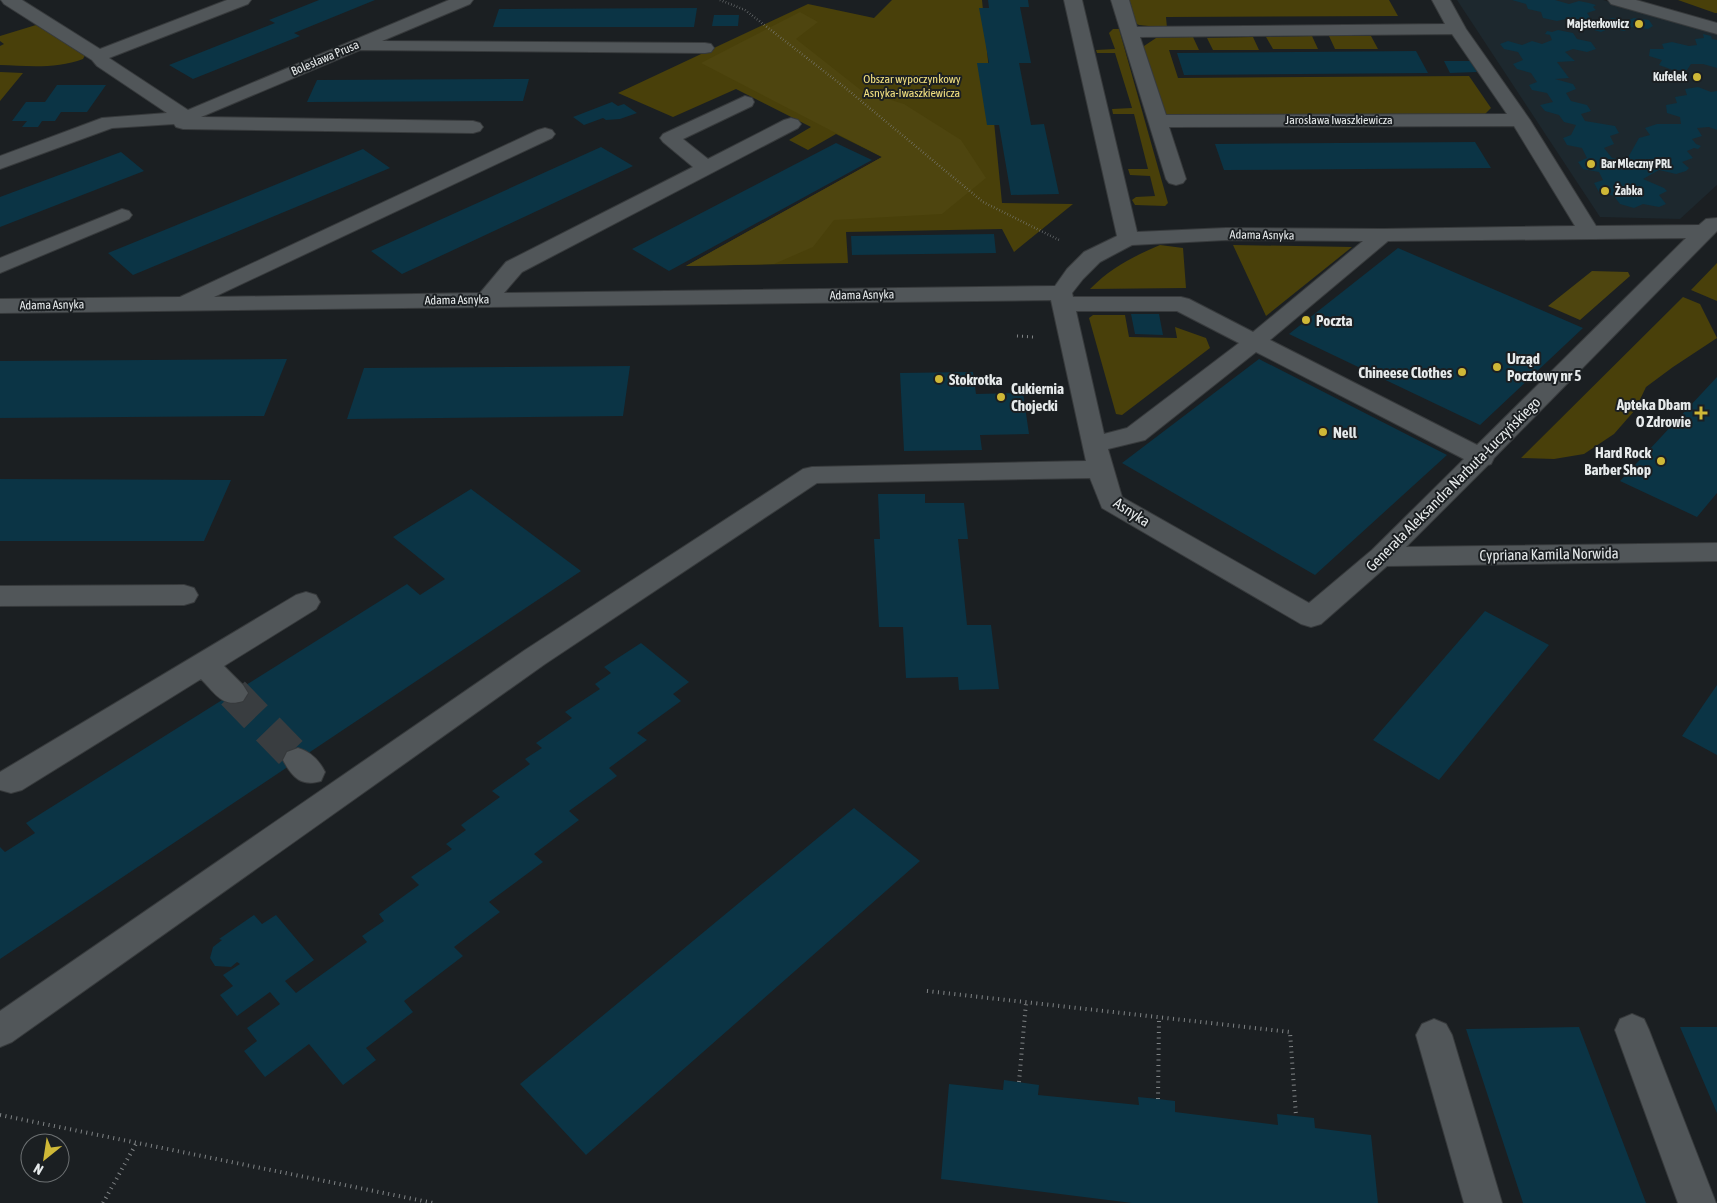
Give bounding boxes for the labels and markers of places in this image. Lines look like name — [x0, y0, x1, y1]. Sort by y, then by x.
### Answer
place label: Majsterkowicz — [1567, 17, 1630, 31]
marker: Majsterkowicz — [1633, 18, 1645, 30]
place label: Kufelek — [1653, 70, 1688, 84]
marker: Kufelek — [1691, 71, 1703, 83]
place label: Bar Mleczny PRL — [1601, 157, 1672, 171]
marker: Bar Mleczny PRL — [1585, 158, 1597, 170]
place label: Żabka — [1615, 183, 1643, 198]
marker: Żabka — [1599, 185, 1611, 197]
place label: Poczta — [1316, 312, 1353, 329]
marker: Poczta — [1300, 314, 1312, 326]
place label: Urząd Pocztowy nr 5 — [1507, 350, 1581, 384]
marker: Urząd Pocztowy nr 5 — [1491, 361, 1503, 373]
place label: Chineese Clothes — [1358, 364, 1453, 381]
marker: Chineese Clothes — [1456, 366, 1468, 378]
place label: Stokrotka — [949, 371, 1003, 388]
marker: Stokrotka — [933, 373, 945, 385]
place label: Cukiernia Chojecki — [1011, 380, 1064, 414]
marker: Cukiernia Chojecki — [995, 391, 1007, 403]
place label: Apteka Dbam O Zdrowie — [1616, 396, 1691, 430]
marker: Apteka Dbam O Zdrowie — [1695, 407, 1707, 419]
place label: Nell — [1333, 424, 1358, 441]
marker: Nell — [1317, 426, 1329, 438]
place label: Hard Rock Barber Shop — [1584, 444, 1651, 478]
marker: Hard Rock Barber Shop — [1655, 455, 1667, 467]

